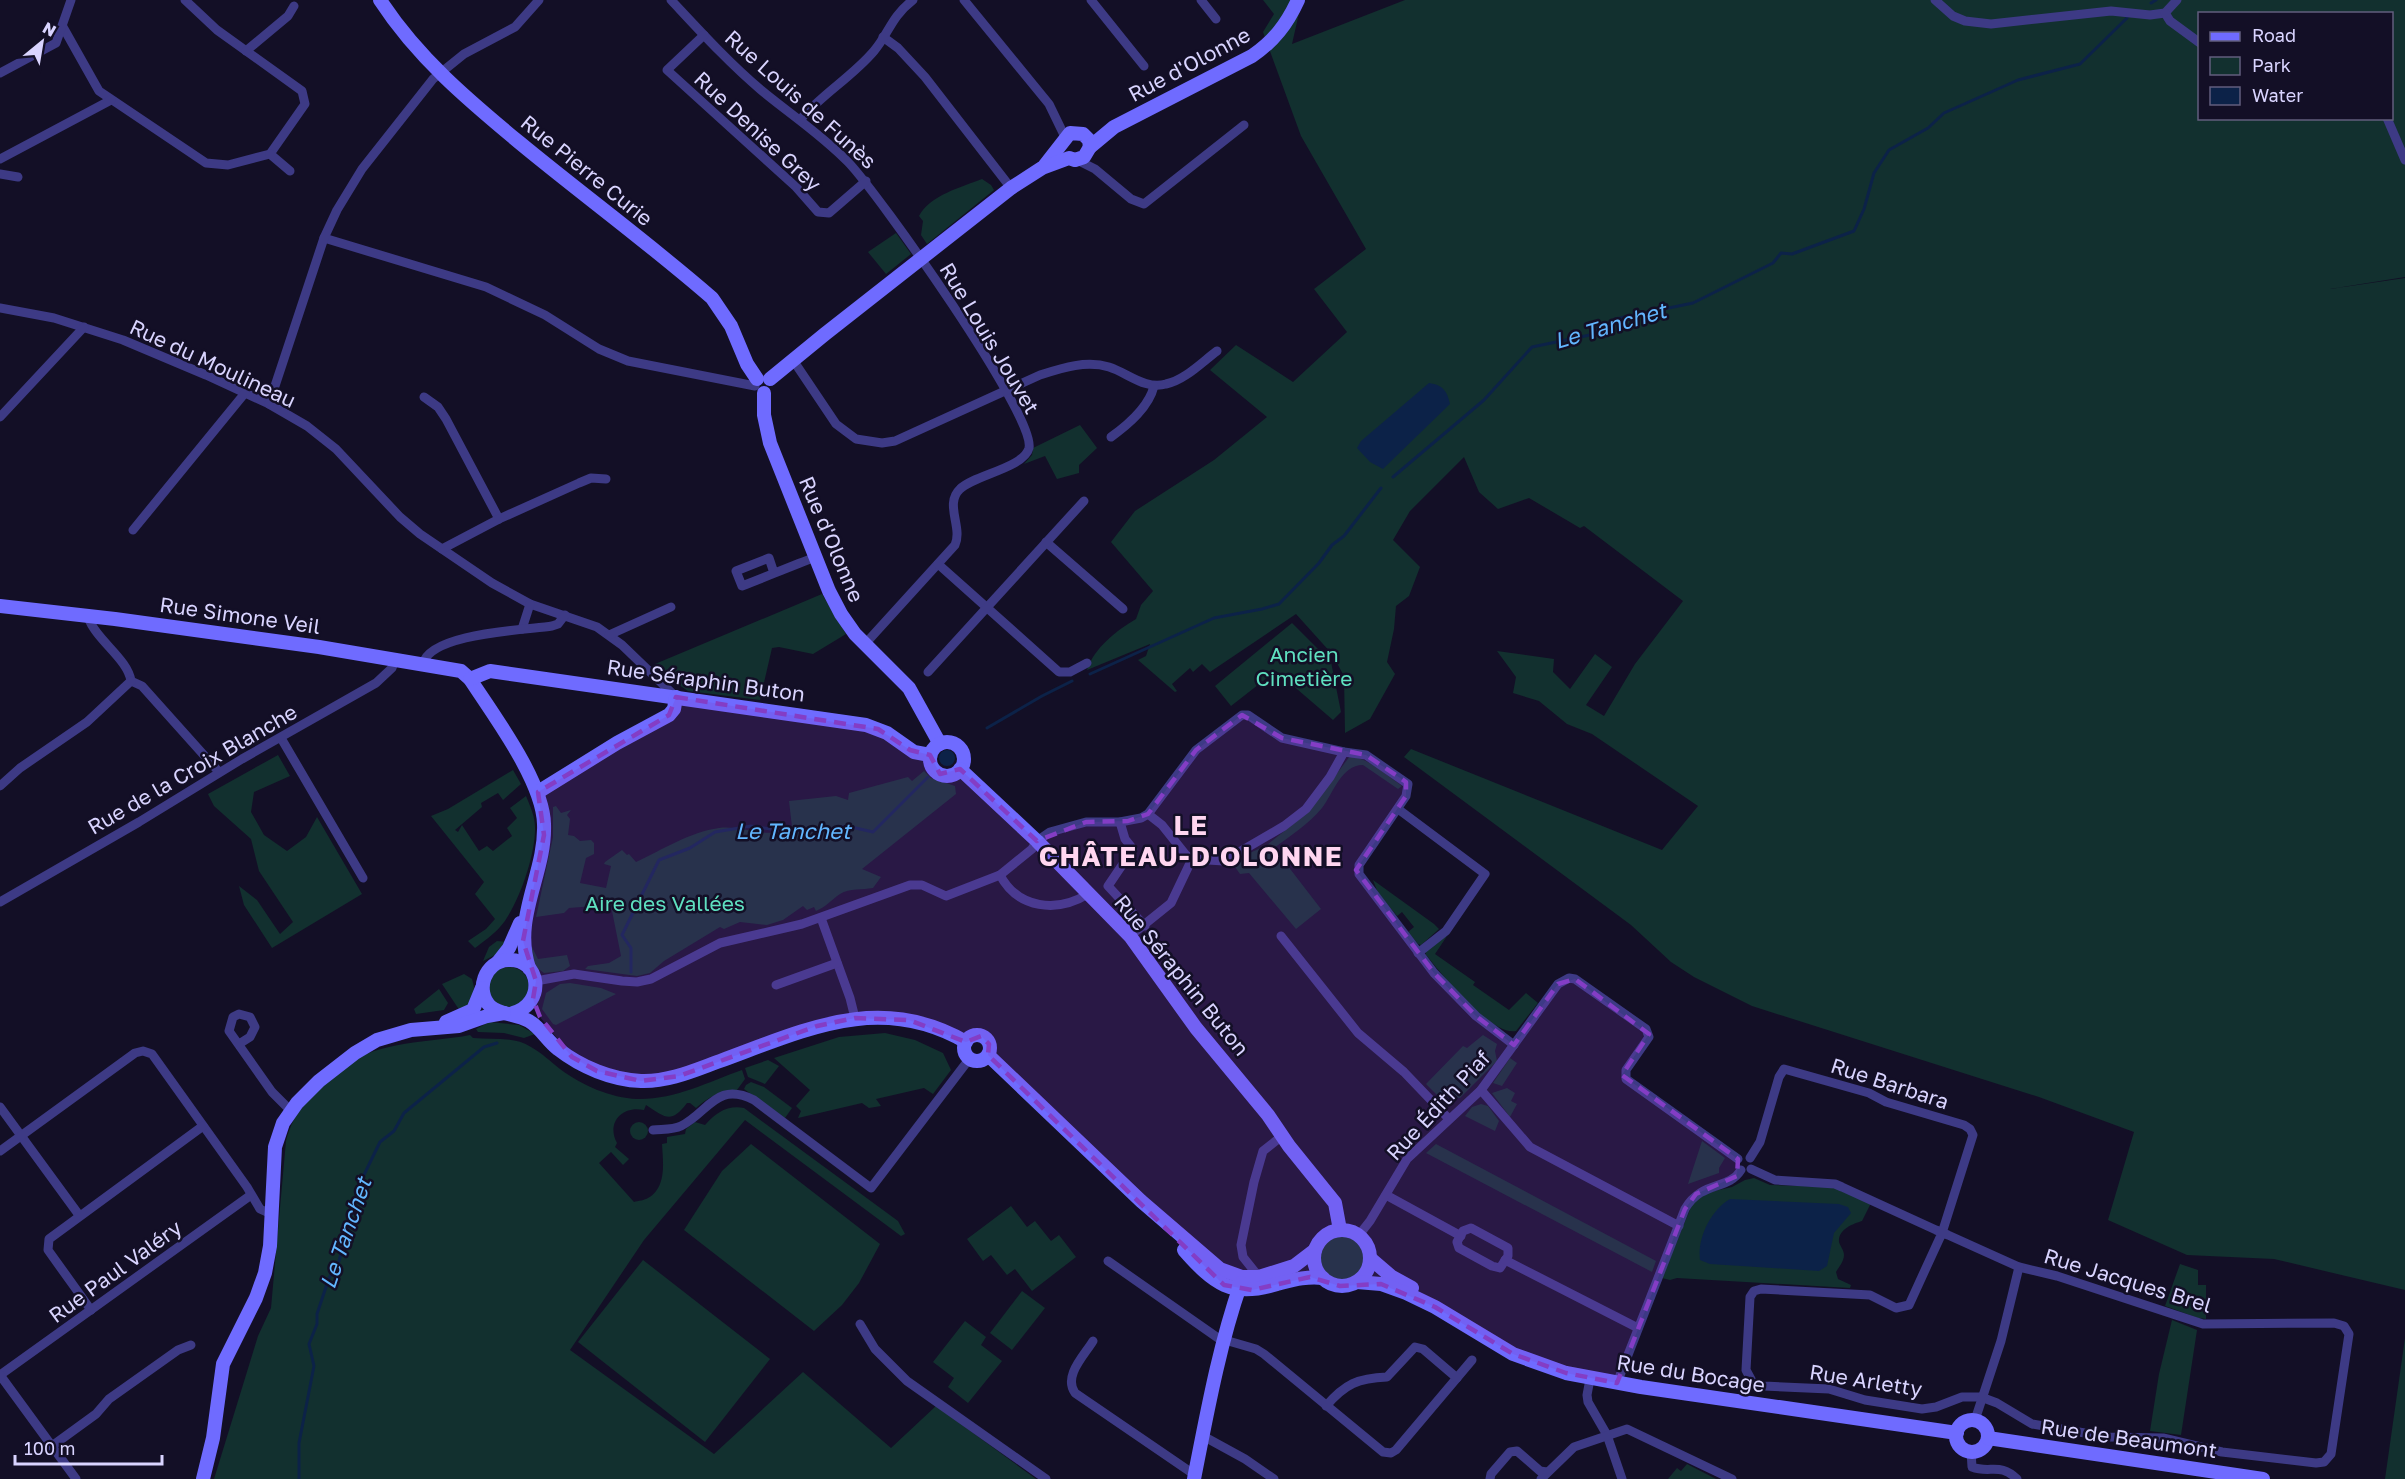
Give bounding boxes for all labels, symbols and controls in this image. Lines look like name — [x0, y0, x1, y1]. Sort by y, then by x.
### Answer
north arrow — [12, 12, 72, 72]
legend — [2198, 12, 2393, 120]
text: N — [39, 17, 60, 41]
street label: Rue d'Olonne — [1124, 21, 1254, 107]
street label: Rue Louis de Funès — [720, 24, 882, 174]
text: Road — [2252, 24, 2296, 46]
text: Park — [2252, 54, 2291, 76]
street label: Rue Denise Grey — [689, 65, 827, 197]
text: Water — [2252, 84, 2303, 106]
street label: Rue Pierre Curie — [516, 109, 658, 231]
street label: Rue Louis Jouvet — [935, 258, 1045, 418]
water label: Le Tanchet — [1551, 296, 1671, 354]
street label: Rue du Moulineau — [126, 313, 300, 413]
street label: Rue d'Olonne — [794, 472, 870, 606]
street label: Rue Simone Veil — [158, 591, 322, 639]
park label: Ancien Cimetière — [1255, 641, 1353, 691]
street label: Rue Séraphin Buton — [605, 653, 807, 707]
street label: Rue de la Croix Blanche — [83, 698, 301, 840]
district label: LE CHÂTEAU-D'OLONNE — [1039, 809, 1343, 872]
water label: Le Tanchet — [735, 817, 853, 844]
street label: Rue Séraphin Buton — [1109, 889, 1255, 1061]
park label: Aire des Vallées — [585, 890, 745, 916]
street label: Rue Édith Piaf — [1381, 1044, 1496, 1165]
street label: Rue Barbara — [1828, 1052, 1952, 1114]
water label: Le Tanchet — [313, 1172, 377, 1292]
street label: Rue Paul Valéry — [43, 1214, 187, 1328]
street label: Rue Jacques Brel — [2041, 1242, 2215, 1318]
street label: Rue du Bocage — [1615, 1348, 1767, 1398]
street label: Rue Arletty — [1808, 1358, 1924, 1402]
street label: Rue de Beaumont — [2039, 1413, 2219, 1463]
scale bar — [15, 1428, 162, 1466]
text: 100 m — [24, 1437, 75, 1459]

